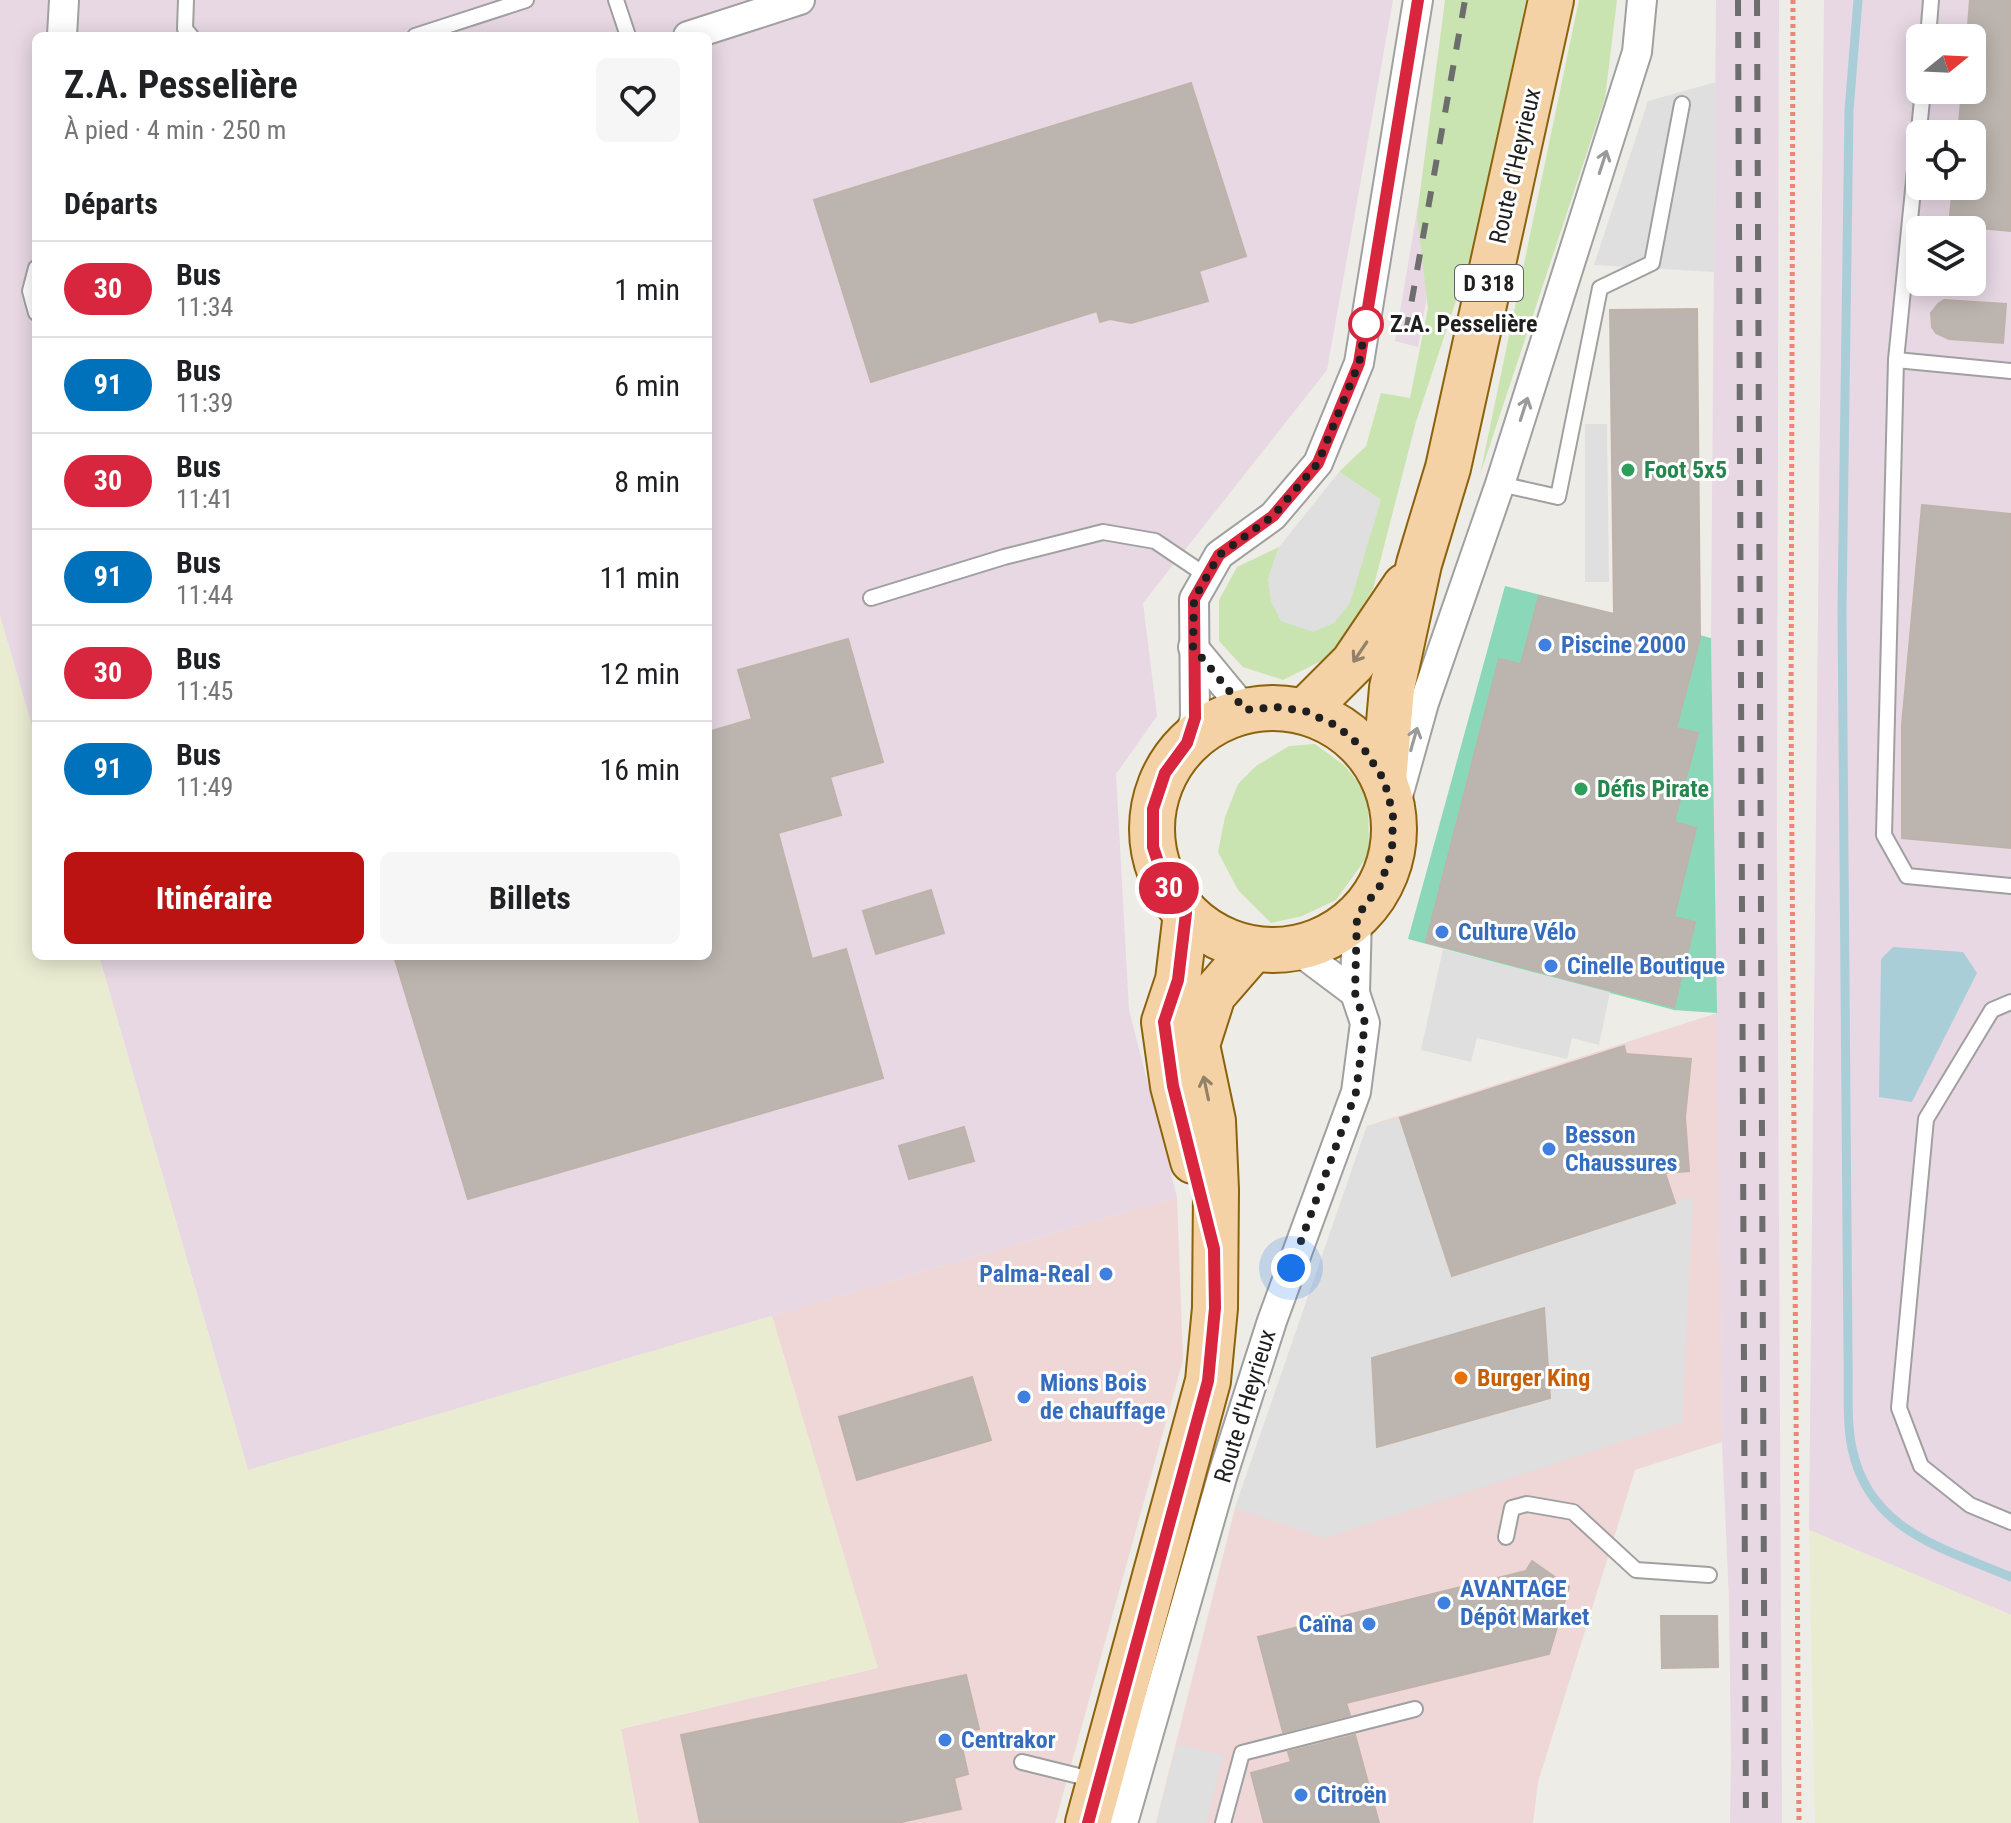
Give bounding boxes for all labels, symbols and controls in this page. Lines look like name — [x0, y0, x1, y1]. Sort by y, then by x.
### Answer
north arrow — [1906, 24, 1986, 104]
map controls — [1906, 24, 1986, 296]
button: heart — [596, 58, 680, 142]
text: Z.A. Pesselière — [64, 63, 298, 107]
street label: Route d'Heyrieux — [1484, 86, 1546, 246]
text: À pied · 4 min · 250 m — [64, 115, 286, 145]
button: locate — [1906, 120, 1986, 200]
one-way arrow — [1596, 149, 1611, 174]
text: Départs — [64, 186, 158, 221]
button: layers — [1906, 216, 1986, 296]
text: Bus — [176, 257, 221, 292]
road number: D 318 — [1455, 265, 1523, 301]
text: 30 — [94, 272, 122, 305]
text: 1 min — [614, 272, 680, 307]
text: 11:34 — [176, 292, 233, 322]
marker: Z.A. Pesselière — [1349, 307, 1383, 341]
place label: Z.A. Pesselière — [1390, 310, 1538, 338]
text: Bus — [176, 353, 221, 388]
text: 91 — [94, 368, 122, 401]
text: 6 min — [614, 368, 680, 403]
text: 11:39 — [176, 388, 233, 418]
one-way arrow — [1517, 397, 1532, 423]
text: Bus — [176, 449, 221, 484]
place label: Foot 5x5 — [1644, 456, 1727, 484]
marker: Foot 5x5 — [1619, 461, 1637, 479]
text: 30 — [94, 464, 122, 497]
text: 8 min — [614, 464, 680, 499]
text: 11:41 — [176, 484, 233, 514]
text: Bus — [176, 545, 221, 580]
text: 91 — [94, 560, 122, 593]
text: 11 min — [599, 560, 680, 595]
text: 11:44 — [176, 580, 233, 610]
place label: Piscine 2000 — [1561, 631, 1686, 659]
marker: Piscine 2000 — [1536, 636, 1554, 654]
text: Bus — [176, 641, 221, 676]
one-way arrow — [1352, 641, 1369, 663]
text: 30 — [94, 656, 122, 689]
text: 12 min — [599, 656, 680, 691]
text: 11:45 — [176, 676, 233, 706]
one-way arrow — [1407, 726, 1422, 752]
text: Bus — [176, 737, 221, 772]
text: 91 — [94, 752, 122, 785]
text: 16 min — [599, 752, 680, 787]
text: 11:49 — [176, 772, 233, 802]
place label: Défis Pirate — [1597, 775, 1709, 803]
marker: Défis Pirate — [1572, 780, 1590, 798]
button: Itinéraire — [64, 852, 364, 944]
button: Billets — [380, 852, 680, 944]
line badge: 30 — [1133, 862, 1205, 914]
text: 30 — [1155, 871, 1183, 904]
place label: Culture Vélo — [1458, 918, 1576, 946]
marker: Culture Vélo — [1433, 923, 1451, 941]
place label: Cinelle Boutique — [1567, 952, 1725, 980]
marker: Cinelle Boutique — [1542, 957, 1560, 975]
one-way arrow — [1198, 1076, 1213, 1101]
place label: Besson Chaussures — [1565, 1121, 1677, 1177]
marker: Besson Chaussures — [1540, 1140, 1558, 1158]
your location — [1271, 1248, 1311, 1288]
place label: Palma-Real — [979, 1260, 1090, 1288]
marker: Palma-Real — [1097, 1265, 1115, 1283]
street label: Route d'Heyrieux — [1208, 1326, 1282, 1486]
place label: Burger King — [1477, 1364, 1590, 1392]
place label: Mions Bois de chauffage — [1040, 1369, 1165, 1425]
marker: Burger King — [1452, 1369, 1470, 1387]
marker: Mions Bois de chauffage — [1015, 1388, 1033, 1406]
place label: AVANTAGE Dépôt Market — [1460, 1575, 1589, 1631]
marker: AVANTAGE Dépôt Market — [1435, 1594, 1453, 1612]
place label: Caïna — [1299, 1610, 1353, 1638]
marker: Caïna — [1360, 1615, 1378, 1633]
place label: Centrakor — [961, 1726, 1056, 1754]
marker: Centrakor — [936, 1731, 954, 1749]
place label: Citroën — [1317, 1781, 1387, 1809]
marker: Citroën — [1292, 1786, 1310, 1804]

